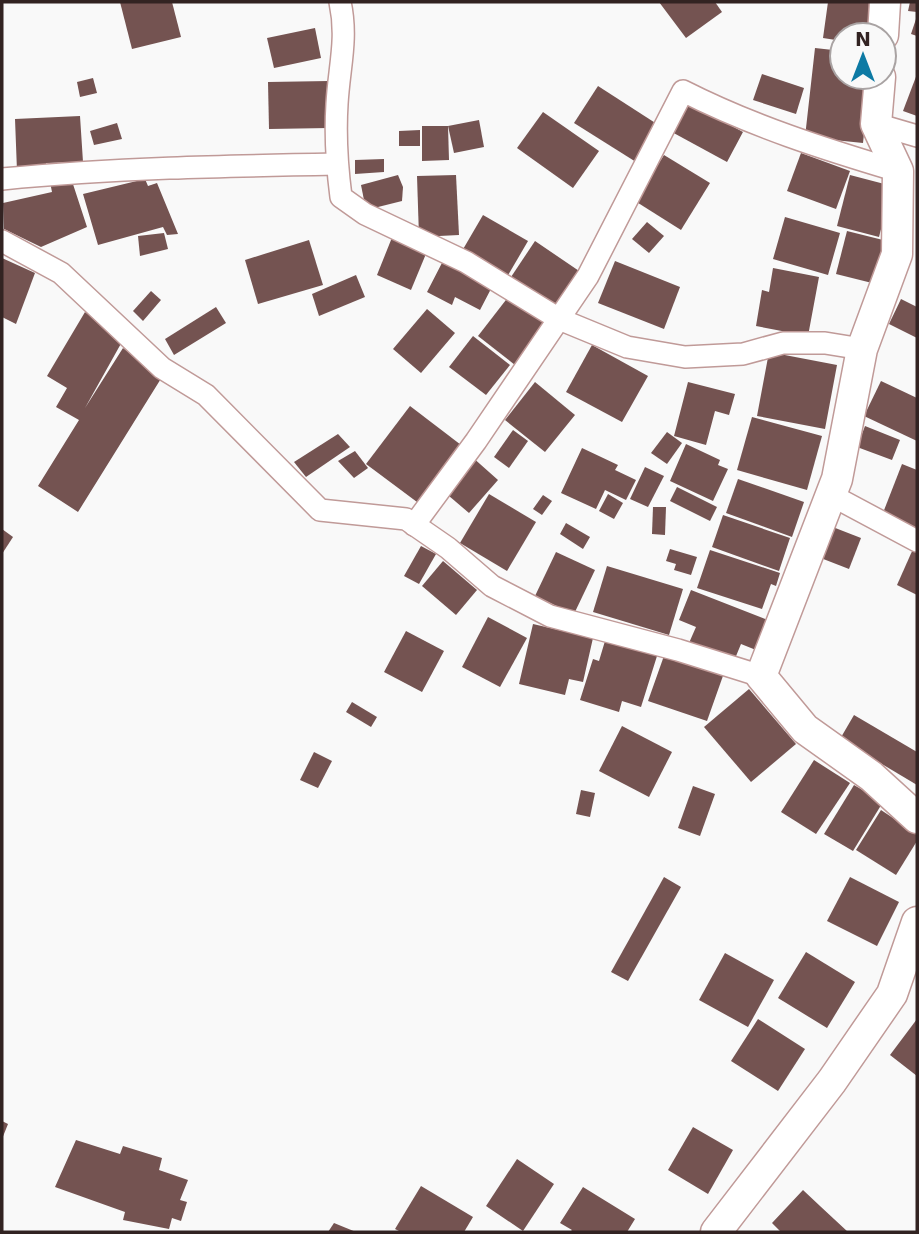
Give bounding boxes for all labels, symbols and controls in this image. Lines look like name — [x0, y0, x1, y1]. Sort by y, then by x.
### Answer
north arrow — [828, 21, 898, 91]
text: N — [855, 28, 871, 50]

